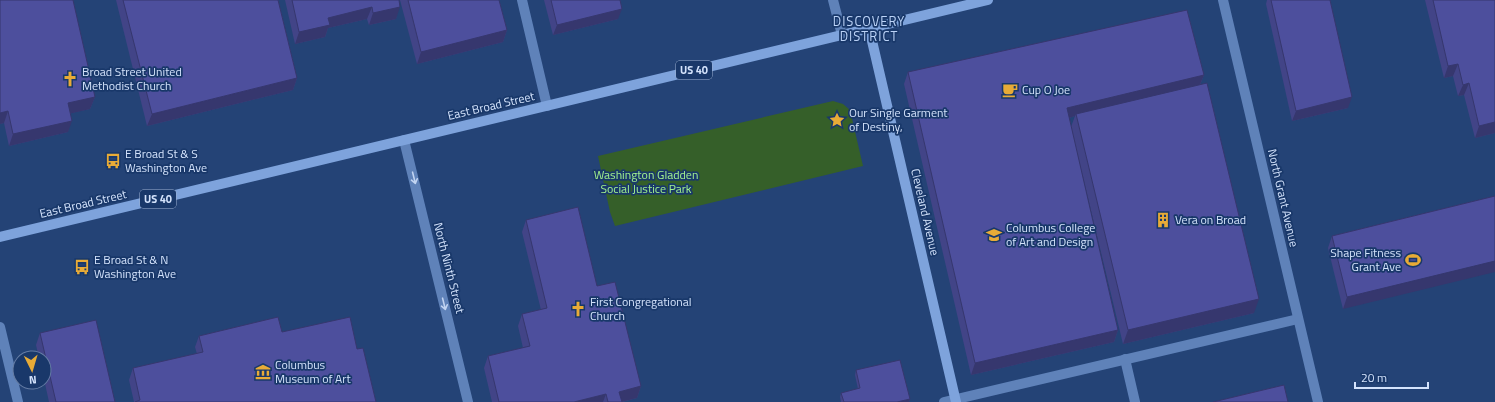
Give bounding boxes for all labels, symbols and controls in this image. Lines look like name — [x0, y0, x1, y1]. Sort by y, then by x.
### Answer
district label: DISCOVERY DISTRICT — [833, 11, 905, 46]
road number: US 40 — [676, 61, 712, 79]
place label: Broad Street United Methodist Church — [82, 62, 182, 95]
church icon: Broad Street United Methodist Church — [61, 70, 79, 88]
place label: Cup O Joe — [1022, 80, 1070, 99]
cafe icon: Cup O Joe — [1001, 81, 1019, 99]
street label: East Broad Street — [445, 86, 537, 125]
place label: Our Single Garment of Destiny, — [849, 103, 948, 136]
place icon: Our Single Garment of Destiny, — [828, 111, 846, 129]
place label: E Broad St & S Washington Ave — [125, 144, 207, 177]
street label: North Grant Avenue — [1263, 147, 1304, 249]
bus stop icon: E Broad St & S Washington Ave — [104, 152, 122, 170]
park label: Washington Gladden Social Justice Park — [594, 165, 698, 198]
street label: Cleveland Avenue — [906, 167, 945, 257]
one-way arrow — [410, 171, 418, 184]
street label: East Broad Street — [37, 184, 129, 223]
road number: US 40 — [140, 190, 176, 208]
place label: Vera on Broad — [1175, 210, 1246, 229]
building icon: Vera on Broad — [1154, 211, 1172, 229]
place label: Columbus College of Art and Design — [1006, 218, 1095, 251]
street label: North Ninth Street — [429, 220, 470, 316]
school or university icon: Columbus College of Art and Design — [985, 226, 1003, 244]
place label: Shape Fitness Grant Ave — [1330, 243, 1401, 276]
place label: E Broad St & N Washington Ave — [94, 250, 176, 283]
sports icon: Shape Fitness Grant Ave — [1404, 251, 1422, 269]
bus stop icon: E Broad St & N Washington Ave — [73, 258, 91, 276]
place label: First Congregational Church — [590, 292, 692, 325]
one-way arrow — [441, 297, 449, 310]
church icon: First Congregational Church — [569, 300, 587, 318]
north arrow — [12, 350, 52, 390]
place label: Columbus Museum of Art — [275, 355, 351, 388]
museum icon: Columbus Museum of Art — [254, 363, 272, 381]
scale bar — [1355, 364, 1428, 390]
text: 20 m — [1361, 368, 1387, 387]
text: N — [28, 372, 37, 388]

